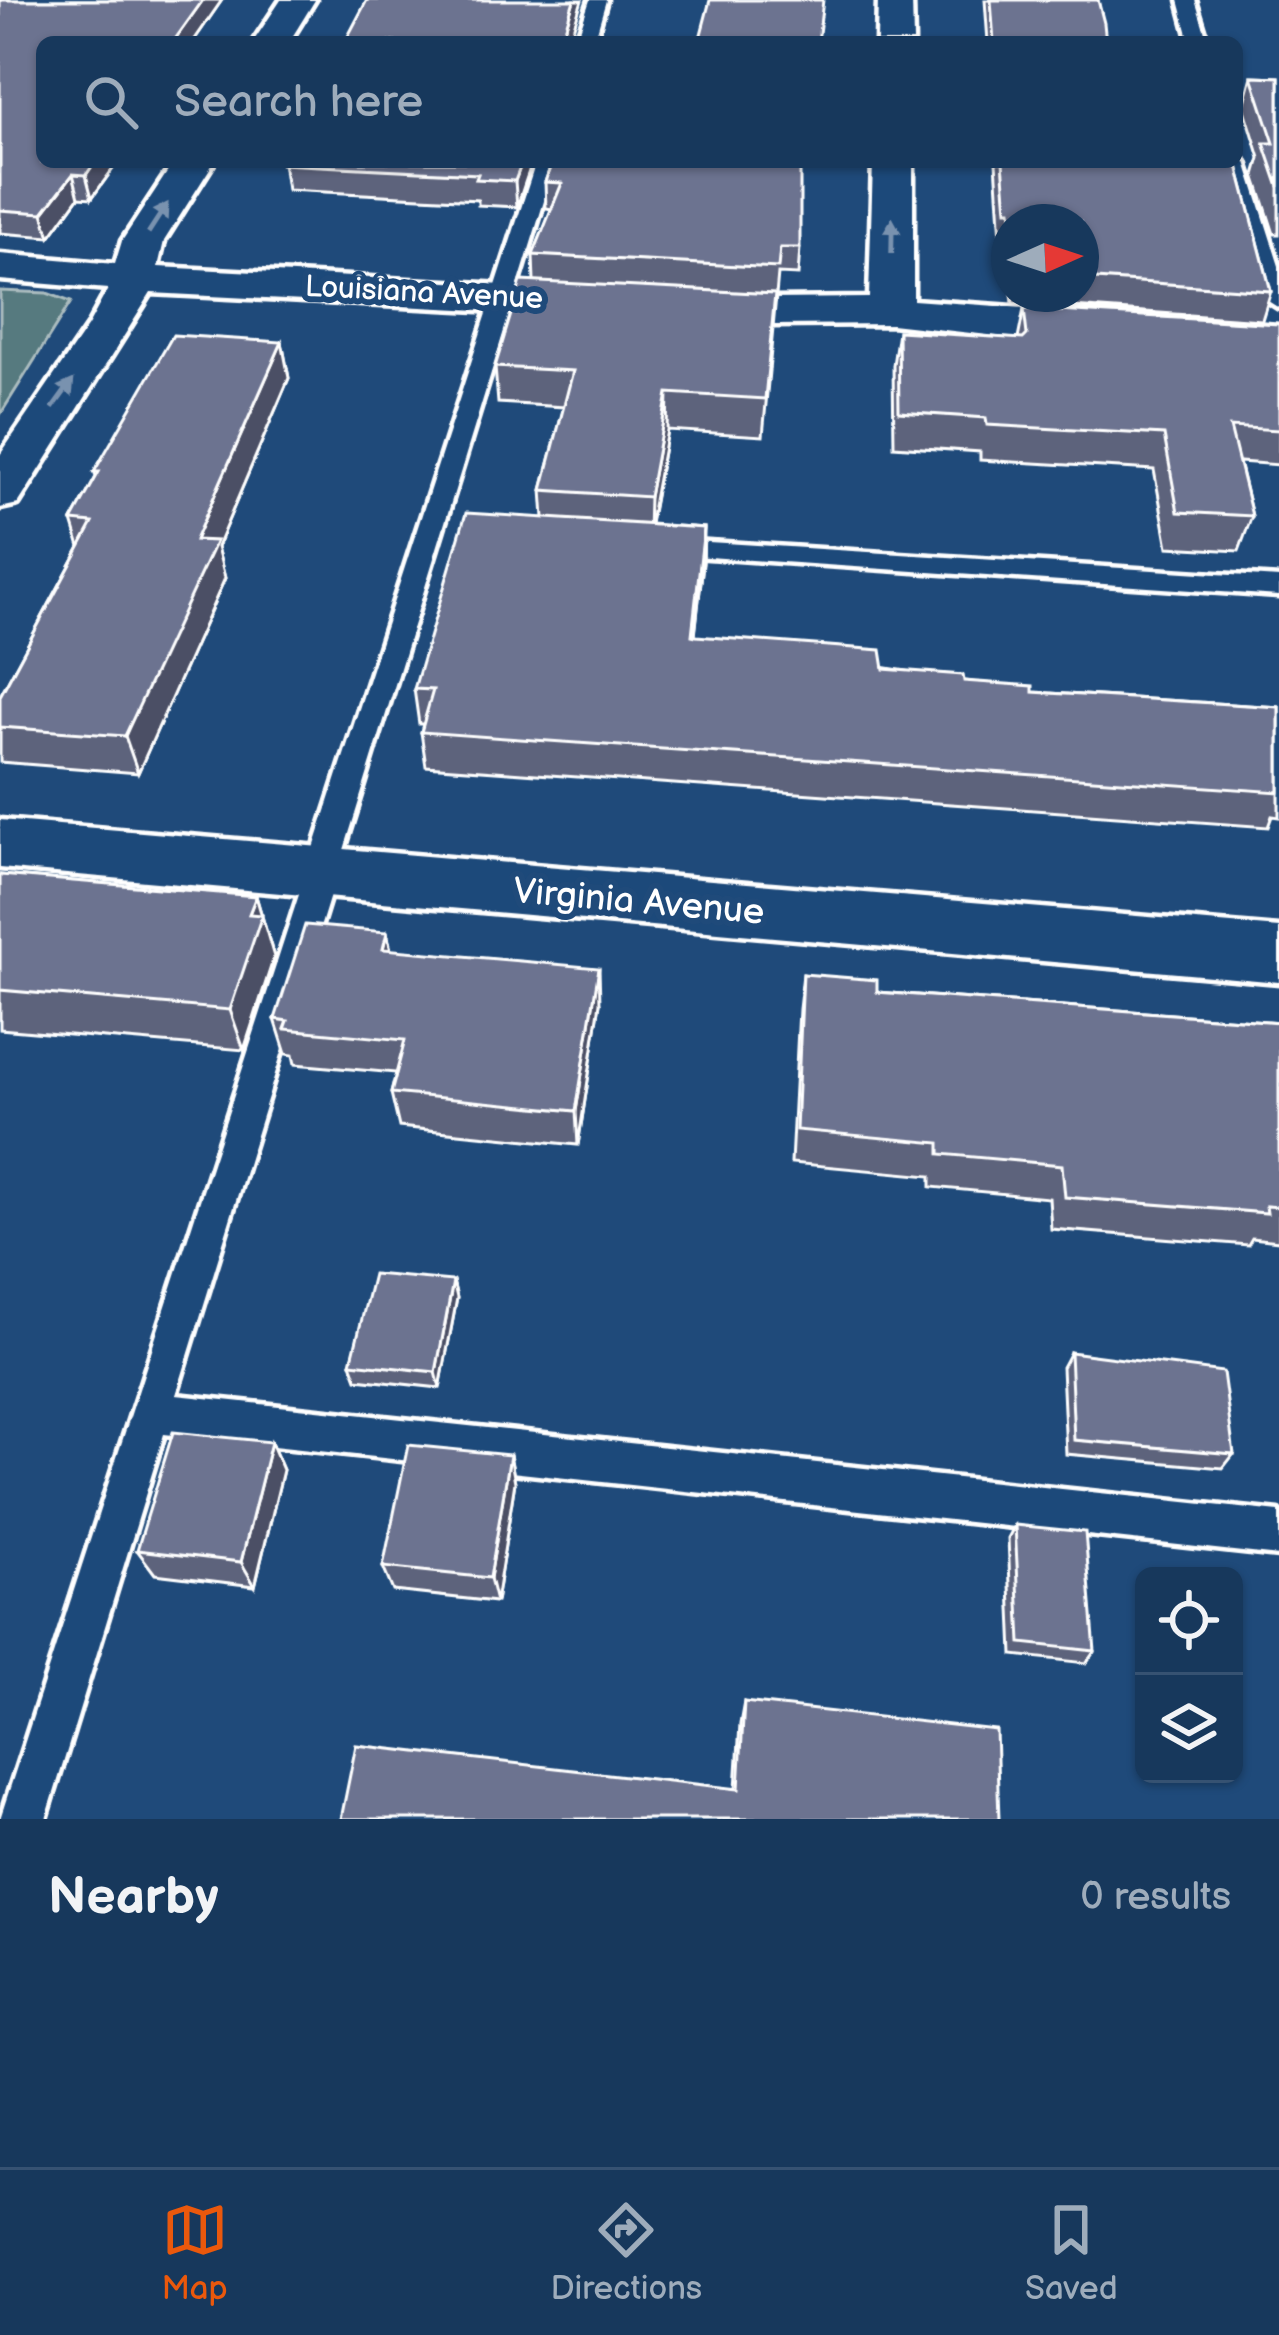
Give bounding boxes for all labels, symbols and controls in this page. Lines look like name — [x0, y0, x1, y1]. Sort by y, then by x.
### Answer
search box — [36, 36, 1243, 168]
icon: search — [78, 69, 144, 135]
text: Search here — [174, 75, 423, 130]
one-way arrow — [147, 201, 168, 235]
north arrow — [991, 204, 1099, 312]
one-way arrow — [883, 216, 902, 254]
street label: Louisiana Avenue — [304, 269, 544, 317]
one-way arrow — [51, 378, 74, 410]
street label: Virginia Avenue — [511, 870, 766, 935]
map controls — [1135, 1567, 1243, 1783]
button: locate — [1135, 1567, 1243, 1675]
button: layers — [1135, 1675, 1243, 1783]
text: Nearby — [48, 1867, 219, 1928]
text: 0 results — [1080, 1874, 1231, 1921]
tab: Map — [161, 2197, 228, 2309]
tab: Directions — [550, 2197, 702, 2309]
tab: Saved — [1025, 2197, 1118, 2309]

